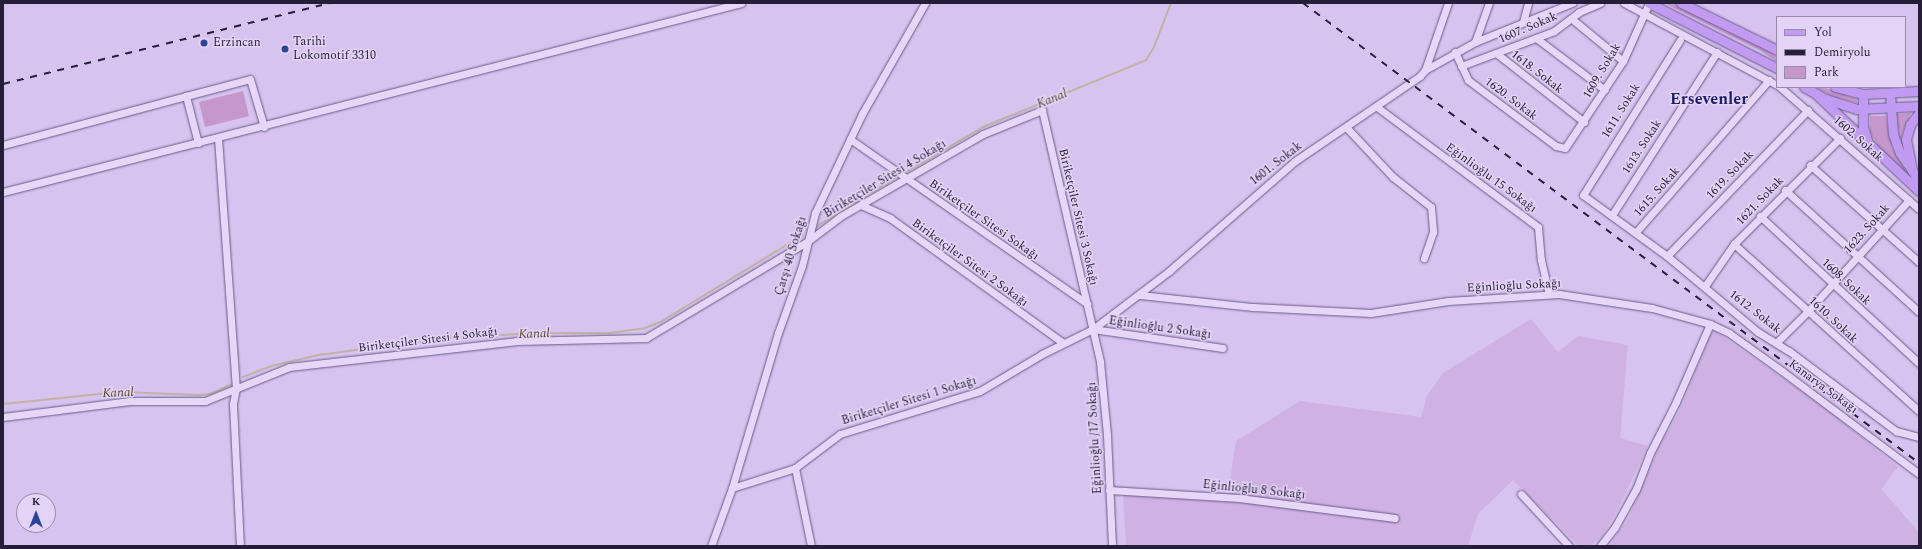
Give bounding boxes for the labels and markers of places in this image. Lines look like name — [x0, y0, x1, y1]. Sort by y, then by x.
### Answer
place label: Tarihi Lokomotif 3310 — [293, 35, 376, 63]
place label: Erzincan — [213, 36, 261, 50]
marker: Erzincan — [198, 37, 210, 49]
marker: Tarihi Lokomotif 3310 — [280, 44, 290, 54]

